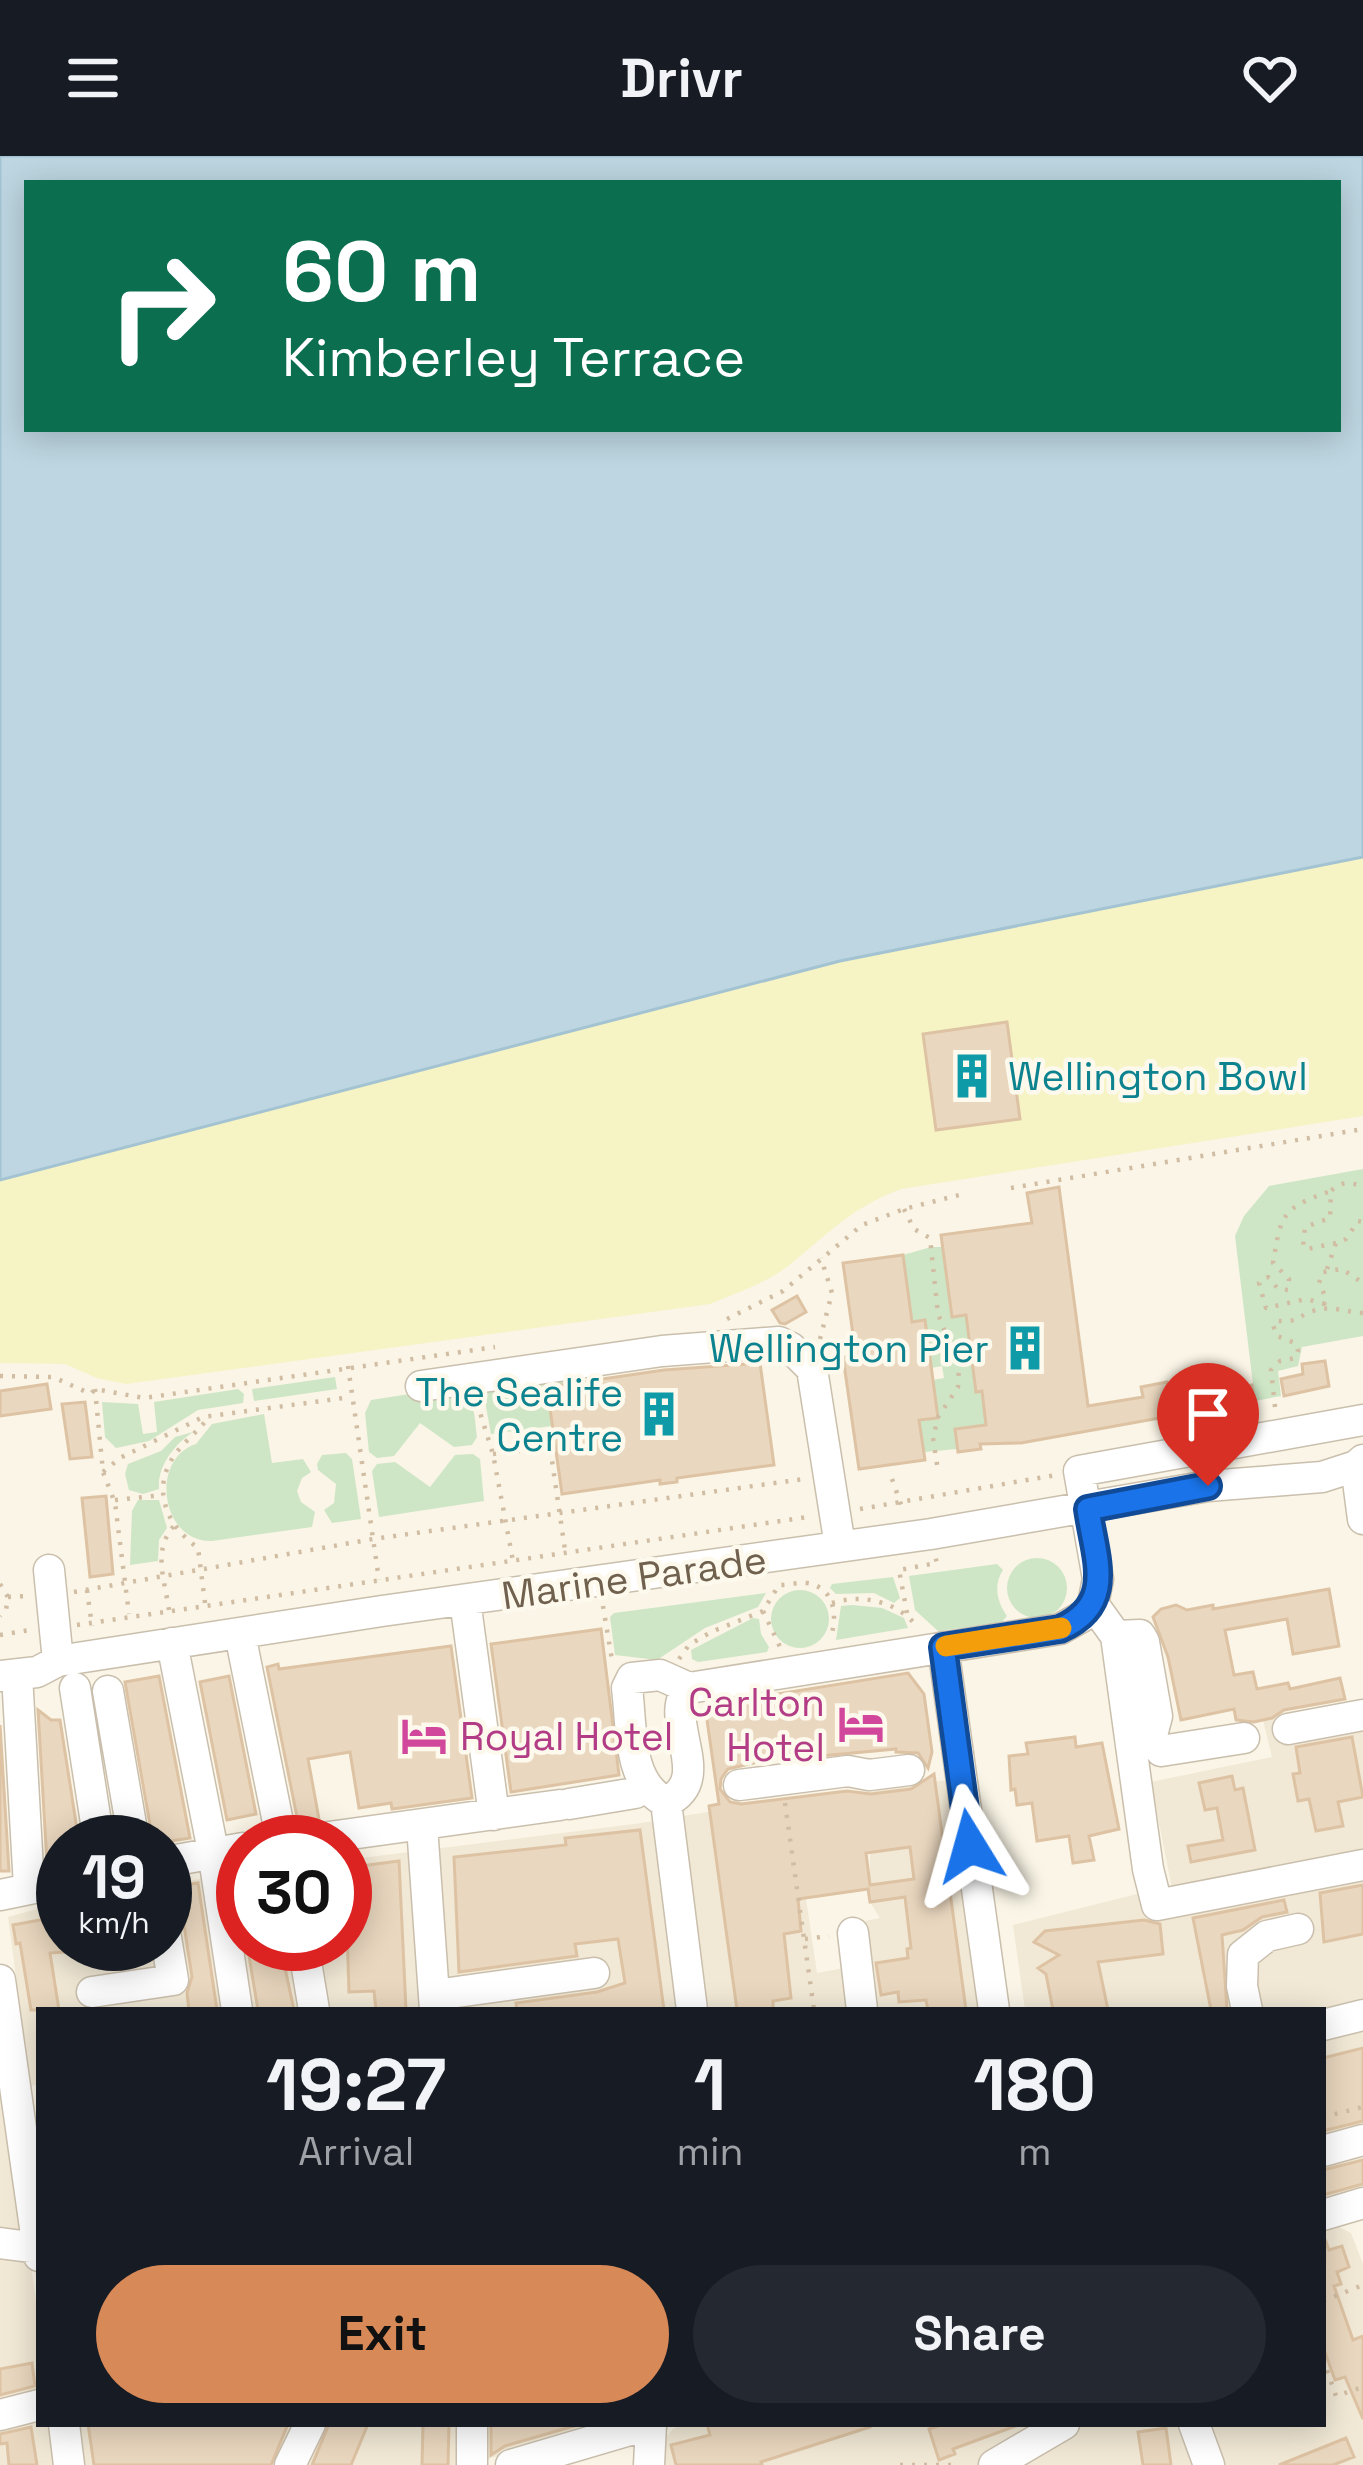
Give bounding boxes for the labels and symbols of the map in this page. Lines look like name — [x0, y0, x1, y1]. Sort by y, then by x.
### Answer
building icon: Wellington Bowl — [947, 1051, 997, 1101]
place label: Wellington Bowl — [1008, 1052, 1308, 1101]
building icon: Wellington Pier — [1000, 1323, 1050, 1373]
place label: Wellington Pier — [709, 1324, 989, 1373]
pin — [1157, 1363, 1259, 1486]
place label: The Sealife Centre — [415, 1368, 623, 1462]
building icon: The Sealife Centre — [634, 1389, 684, 1439]
street label: Marine Parade — [498, 1535, 770, 1620]
place label: Carlton Hotel — [688, 1678, 825, 1772]
hotel icon: Carlton Hotel — [836, 1699, 886, 1749]
hotel icon: Royal Hotel — [399, 1711, 449, 1761]
place label: Royal Hotel — [460, 1712, 673, 1761]
position arrow — [907, 1783, 1033, 1909]
speed limit sign: 30 — [216, 1815, 372, 1971]

